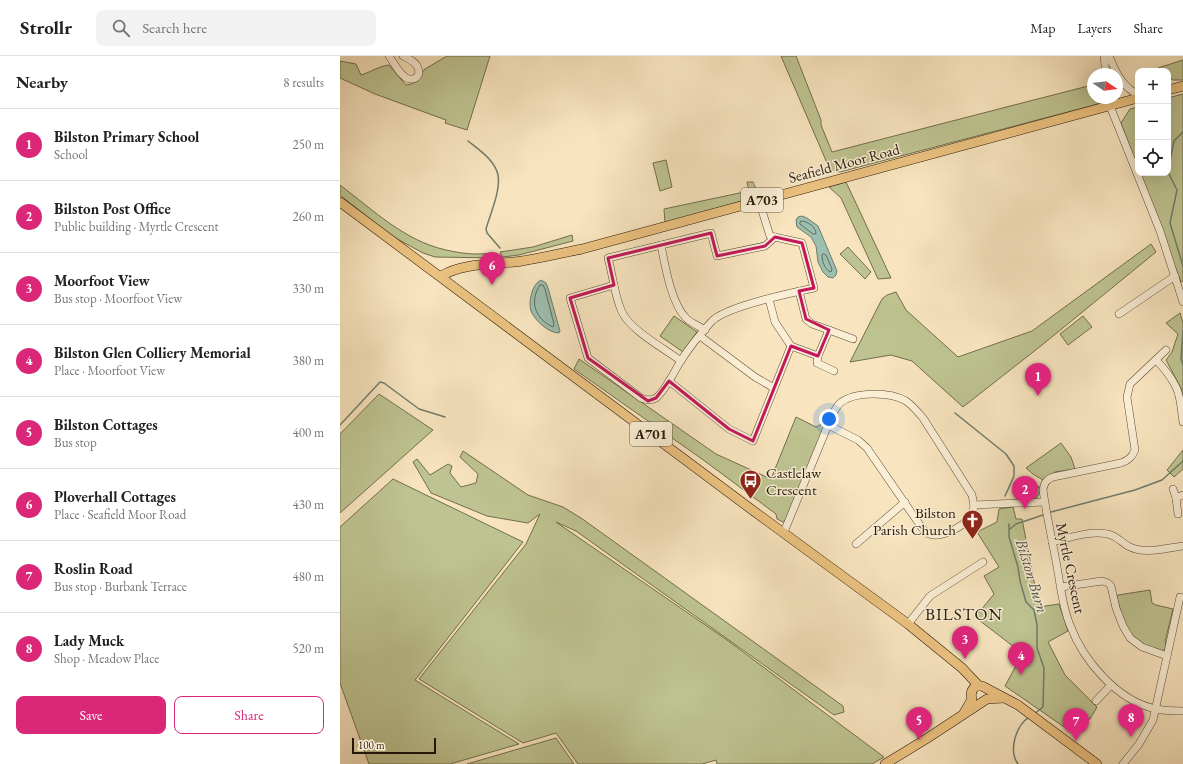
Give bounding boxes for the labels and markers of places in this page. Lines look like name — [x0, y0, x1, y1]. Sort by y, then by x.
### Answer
pin: 6 — [479, 252, 505, 285]
pin: 1 — [1025, 363, 1051, 396]
place label: Castlelaw Crescent — [766, 463, 822, 499]
bus stop icon: Castlelaw Crescent — [737, 468, 763, 501]
pin: 2 — [1012, 476, 1038, 509]
place label: Bilston Parish Church — [873, 503, 956, 539]
church icon: Bilston Parish Church — [959, 508, 985, 541]
pin: 3 — [952, 626, 978, 659]
pin: 4 — [1008, 642, 1034, 675]
pin: 8 — [1118, 704, 1144, 737]
pin: 5 — [906, 707, 932, 740]
pin: 7 — [1063, 708, 1089, 741]

